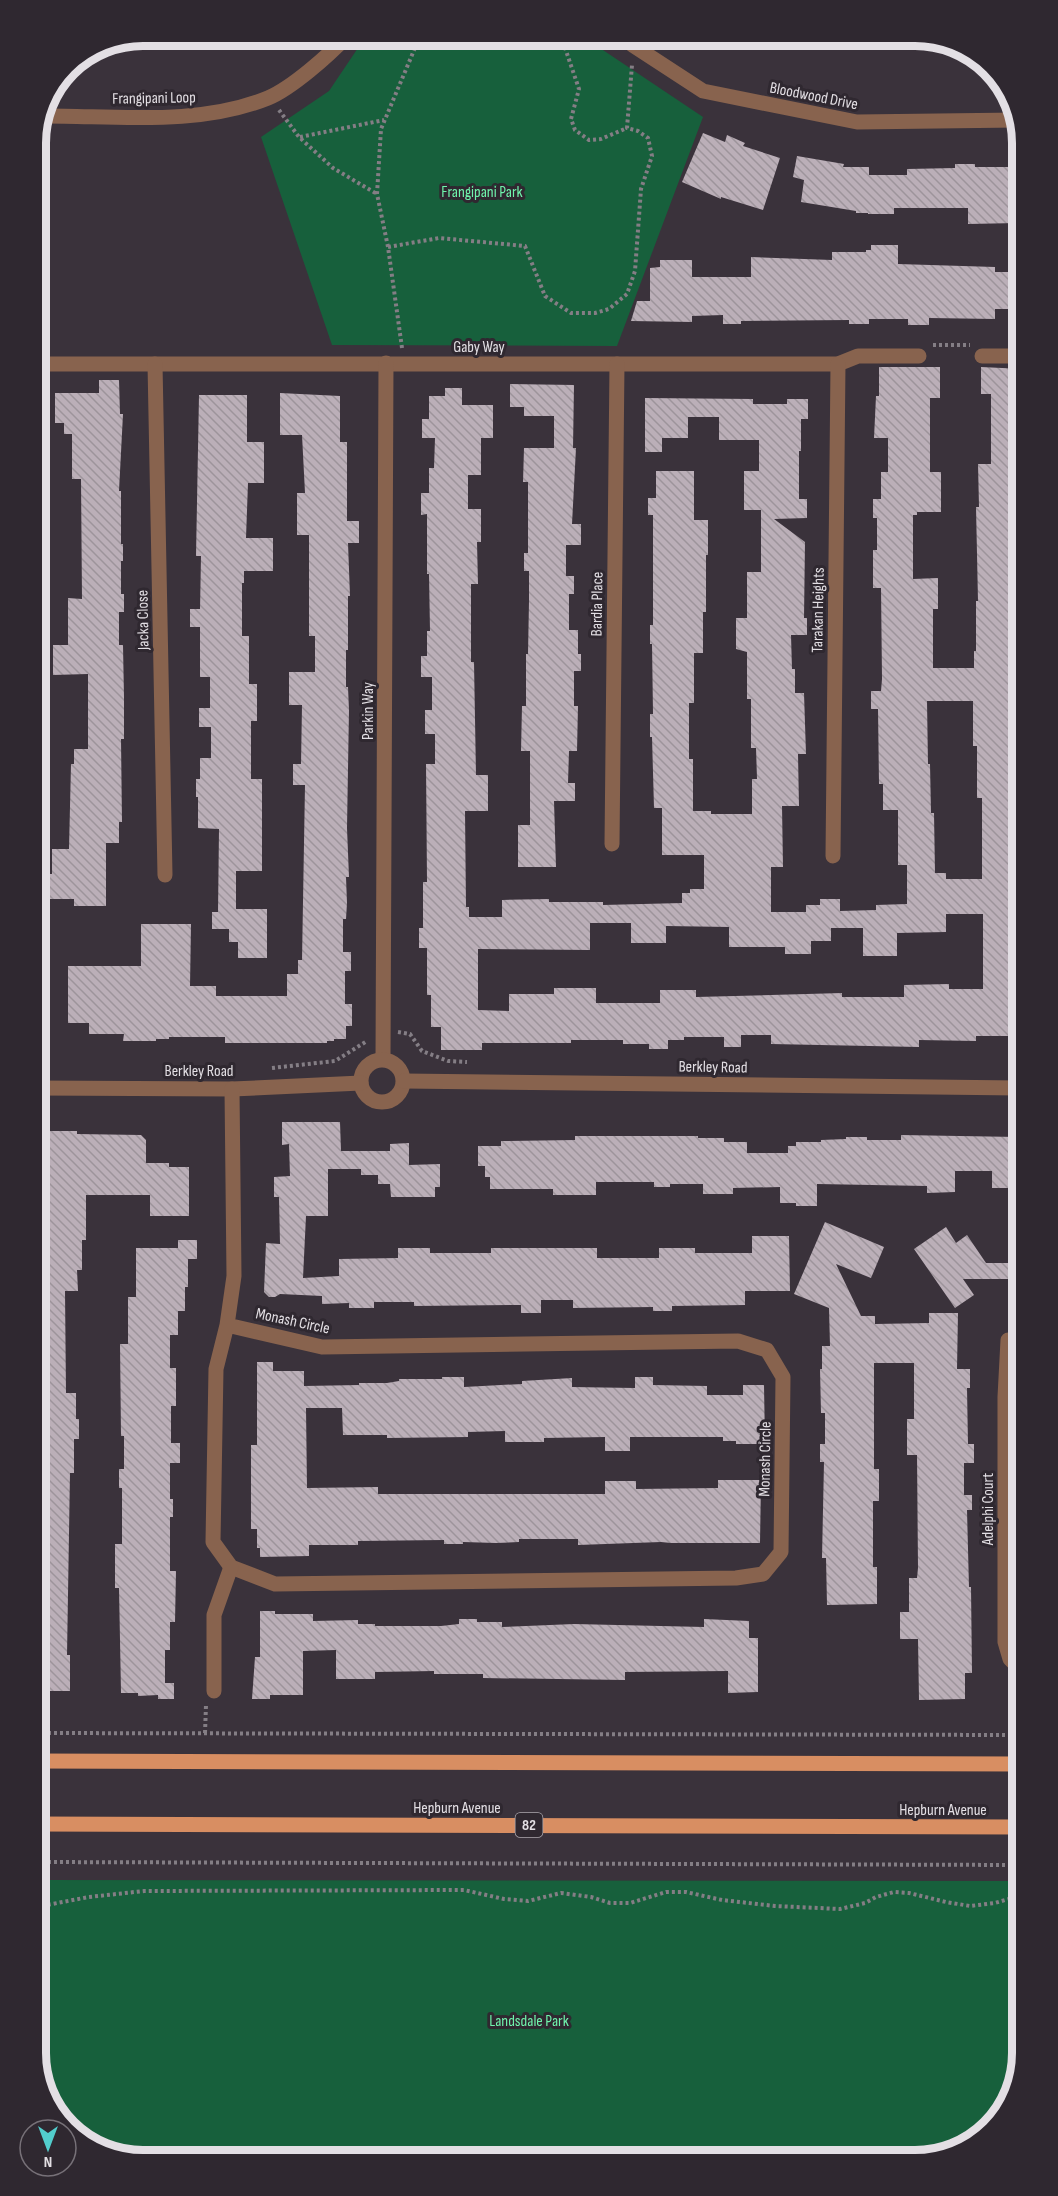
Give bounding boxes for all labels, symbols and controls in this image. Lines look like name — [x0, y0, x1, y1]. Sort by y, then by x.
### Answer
street label: Bloodwood Drive — [768, 79, 859, 114]
street label: Frangipani Loop — [112, 88, 196, 109]
park label: Frangipani Park — [441, 183, 523, 202]
street label: Gaby Way — [453, 338, 505, 357]
street label: Tarakan Heights — [808, 567, 829, 653]
street label: Bardia Place — [587, 572, 608, 637]
street label: Jacka Close — [133, 590, 154, 651]
street label: Parkin Way — [359, 682, 378, 740]
street label: Berkley Road — [678, 1057, 748, 1078]
street label: Berkley Road — [165, 1062, 233, 1081]
street label: Monash Circle — [254, 1304, 331, 1339]
street label: Monash Circle — [755, 1421, 776, 1497]
street label: Adelphi Court — [979, 1473, 998, 1546]
street label: Hepburn Avenue — [413, 1799, 501, 1818]
street label: Hepburn Avenue — [899, 1801, 987, 1820]
road number: 82 — [516, 1813, 542, 1837]
park label: Landsdale Park — [489, 2012, 569, 2031]
north arrow — [18, 2118, 78, 2178]
text: N — [44, 2152, 52, 2171]

